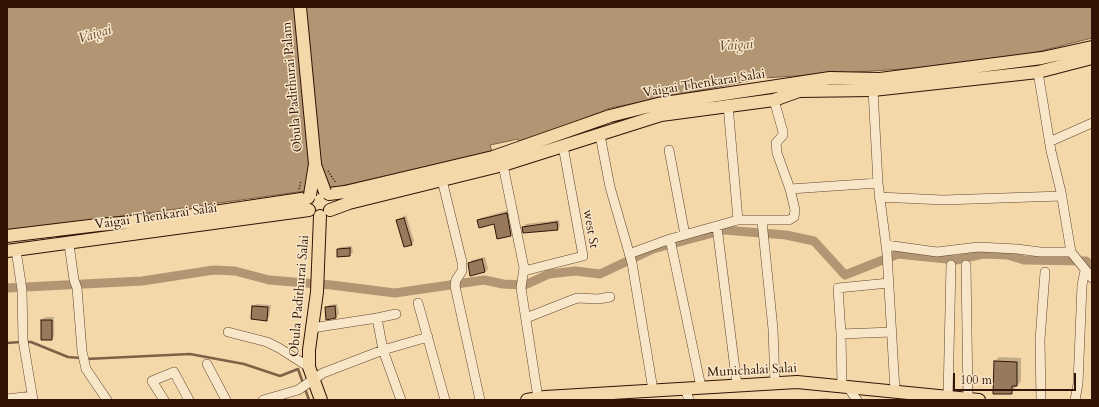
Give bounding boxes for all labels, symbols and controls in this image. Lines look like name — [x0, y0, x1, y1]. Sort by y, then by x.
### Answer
street label: Obula Padithurai Palam — [280, 21, 306, 153]
water label: Vaigai — [76, 22, 114, 48]
water label: Vaigai — [718, 36, 754, 56]
street label: Vaigai Thenkarai Salai — [642, 67, 766, 101]
street label: Vaigai Thenkarai Salai — [94, 201, 218, 233]
street label: west St — [579, 208, 601, 250]
street label: Obula Padithurai Salai — [287, 234, 313, 358]
street label: Munichalai Salai — [707, 361, 797, 381]
scale bar — [955, 365, 1078, 391]
text: 100 m — [960, 372, 992, 388]

